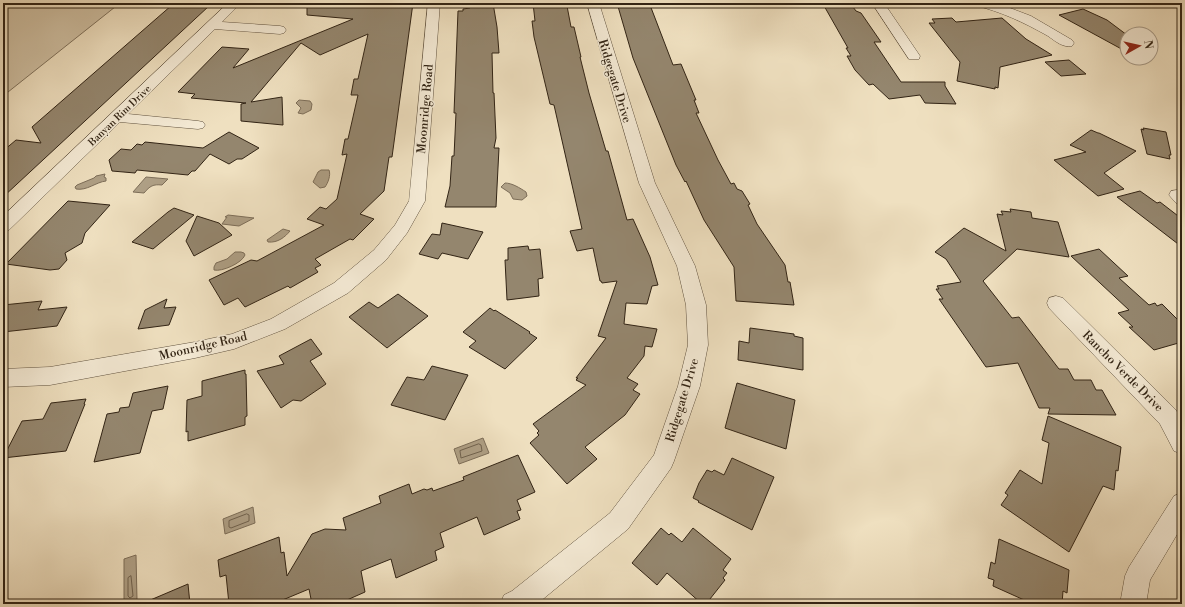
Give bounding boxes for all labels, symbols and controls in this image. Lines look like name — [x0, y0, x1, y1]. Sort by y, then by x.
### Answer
north arrow — [1119, 26, 1159, 66]
street label: Ridgegate Drive — [595, 37, 634, 125]
text: N — [1140, 39, 1155, 50]
street label: Moonridge Road — [414, 63, 437, 154]
street label: Banyan Rim Drive — [85, 83, 153, 149]
street label: Rancho Verde Drive — [1079, 328, 1166, 415]
street label: Moonridge Road — [158, 329, 249, 364]
street label: Ridgegate Drive — [663, 356, 702, 444]

